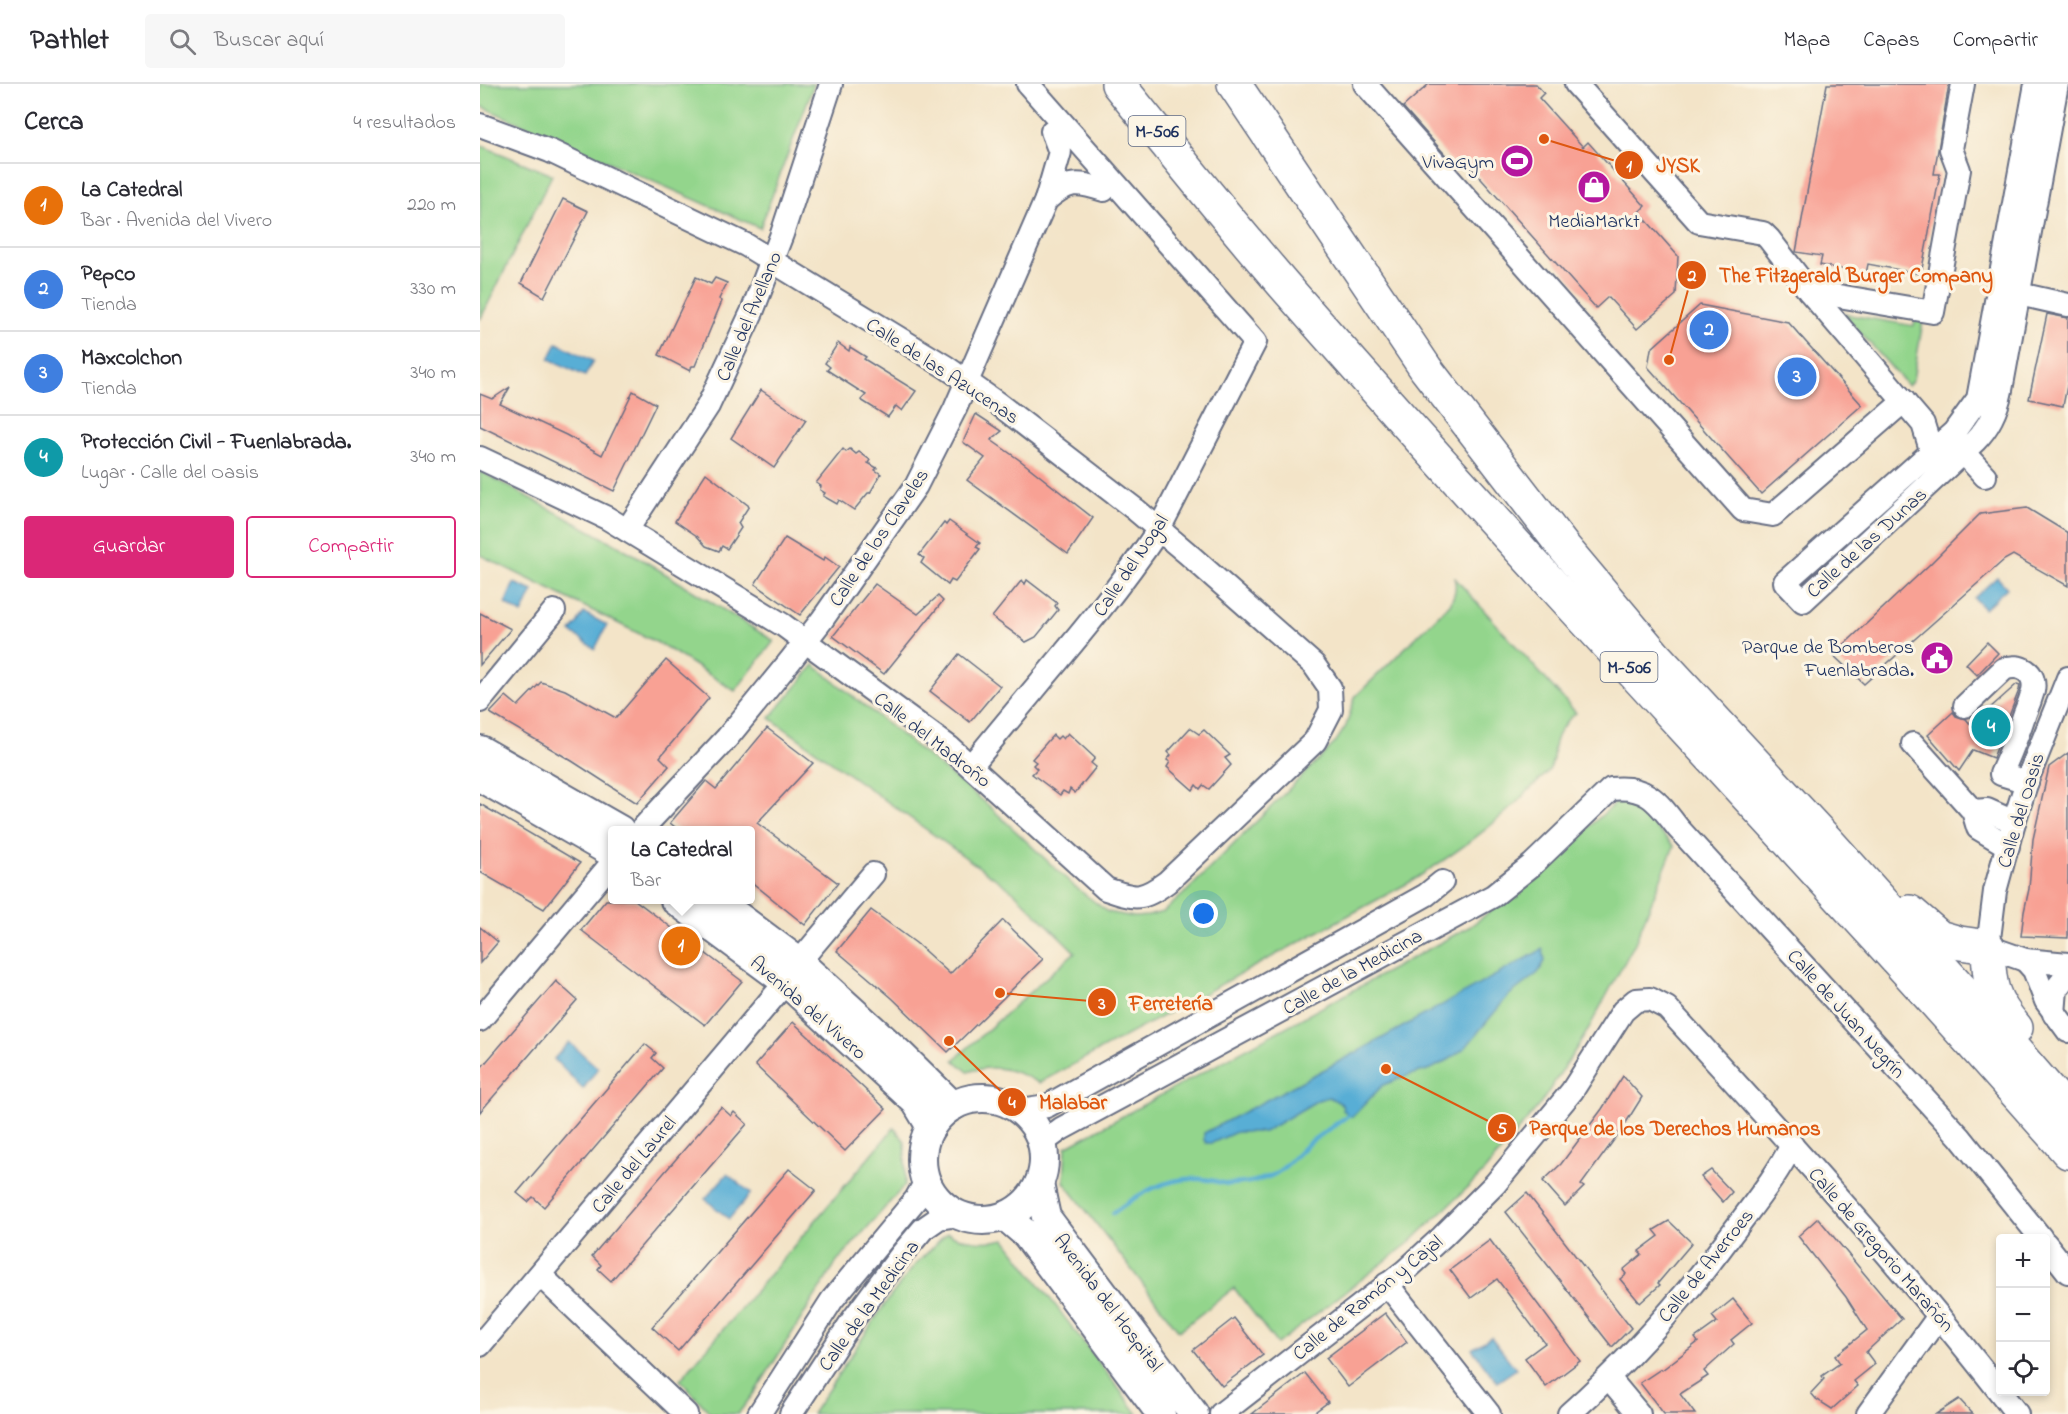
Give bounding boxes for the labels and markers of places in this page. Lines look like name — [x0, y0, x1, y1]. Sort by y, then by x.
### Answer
sports icon: VivaGym — [1499, 143, 1535, 179]
callout: JYSK — [1614, 145, 1711, 184]
place label: VivaGym — [1421, 149, 1494, 178]
shop icon: MediaMarkt — [1576, 169, 1612, 205]
place label: MediaMarkt — [1548, 208, 1640, 237]
callout: The Fitzgerald Burger Company — [1677, 256, 2005, 295]
pin: 2 — [1690, 308, 1728, 352]
pin: 3 — [1778, 354, 1816, 400]
place label: Parque de Bomberos Fuenlabrada. — [1742, 634, 1914, 686]
public building icon: Parque de Bomberos Fuenlabrada. — [1919, 640, 1955, 676]
pin: 4 — [1972, 704, 2010, 750]
pin: 1 — [662, 924, 700, 968]
callout: Ferretería — [1087, 983, 1225, 1022]
callout: Malabar — [997, 1082, 1119, 1121]
callout: Parque de los Derechos Humanos — [1487, 1109, 1833, 1148]

